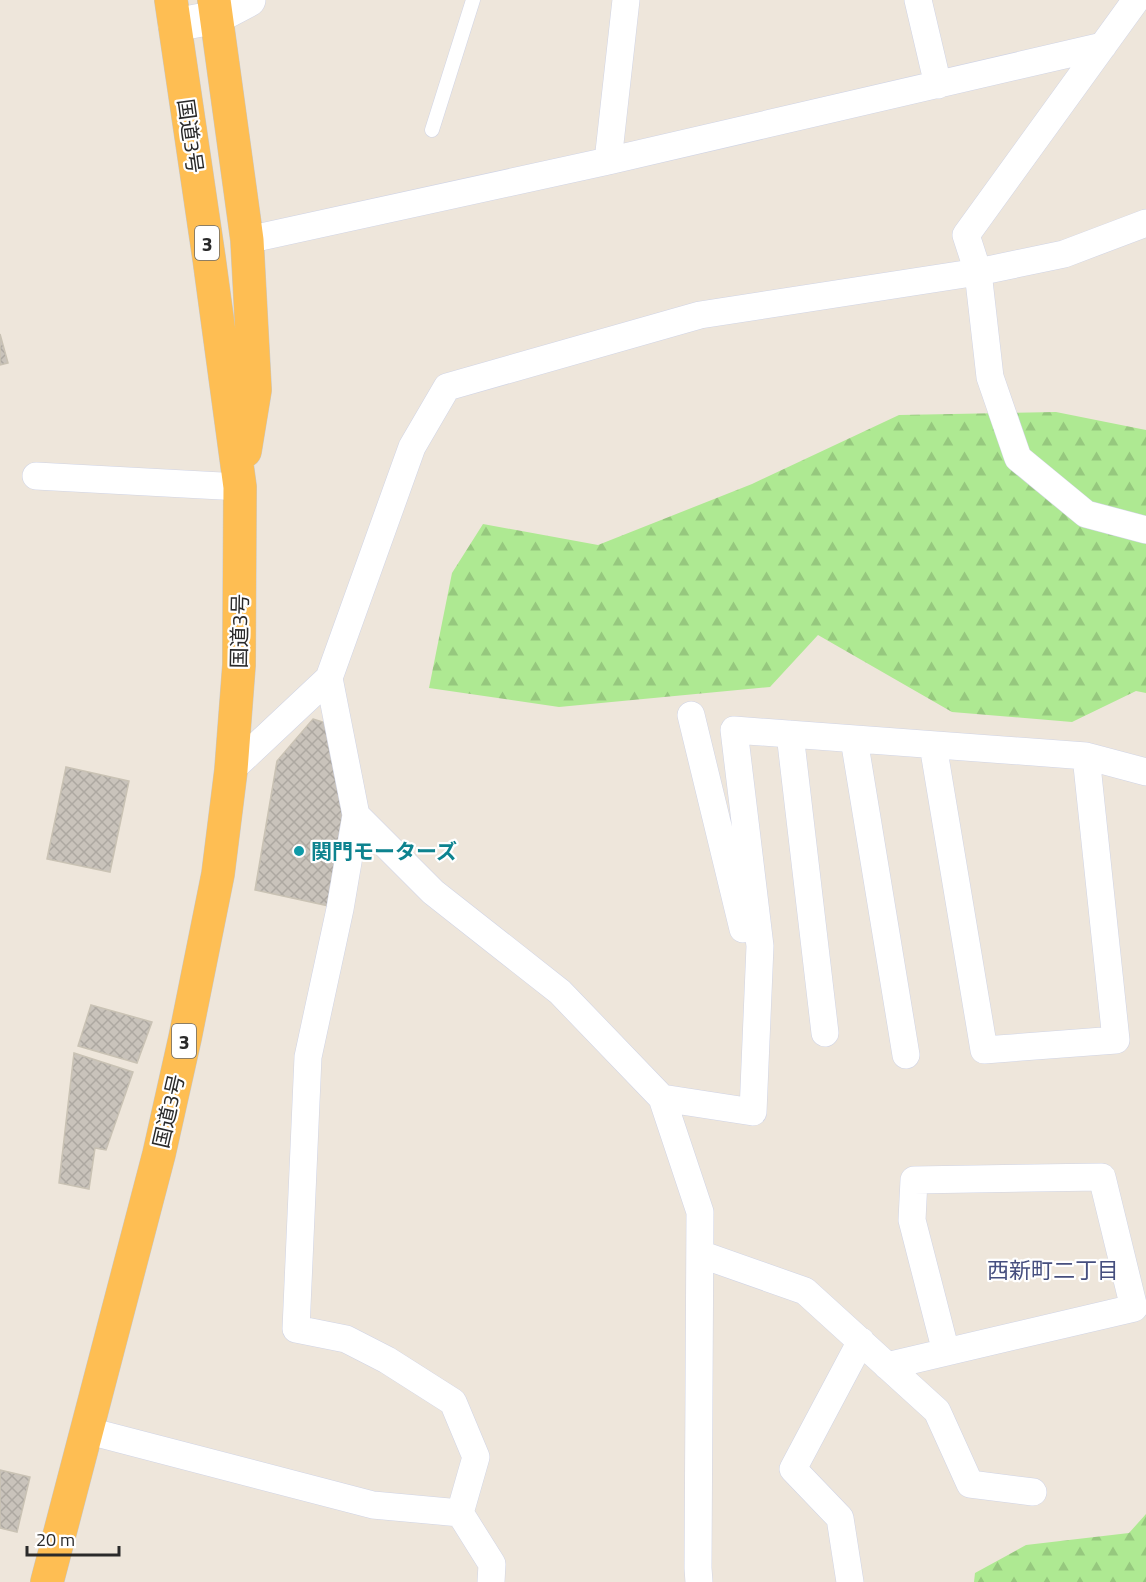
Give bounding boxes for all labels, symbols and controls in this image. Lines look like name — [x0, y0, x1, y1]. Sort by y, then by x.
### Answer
street label: 国道3号 — [170, 97, 212, 175]
road number: 3 — [195, 226, 219, 260]
street label: 国道3号 — [222, 593, 256, 669]
place label: 関門モーターズ — [311, 835, 457, 867]
marker: 関門モーターズ — [292, 844, 306, 858]
road number: 3 — [172, 1024, 196, 1058]
street label: 国道3号 — [144, 1071, 192, 1151]
district label: 西新町二丁目 — [987, 1253, 1119, 1287]
scale bar — [27, 1519, 118, 1557]
text: 20 m — [36, 1526, 75, 1553]

